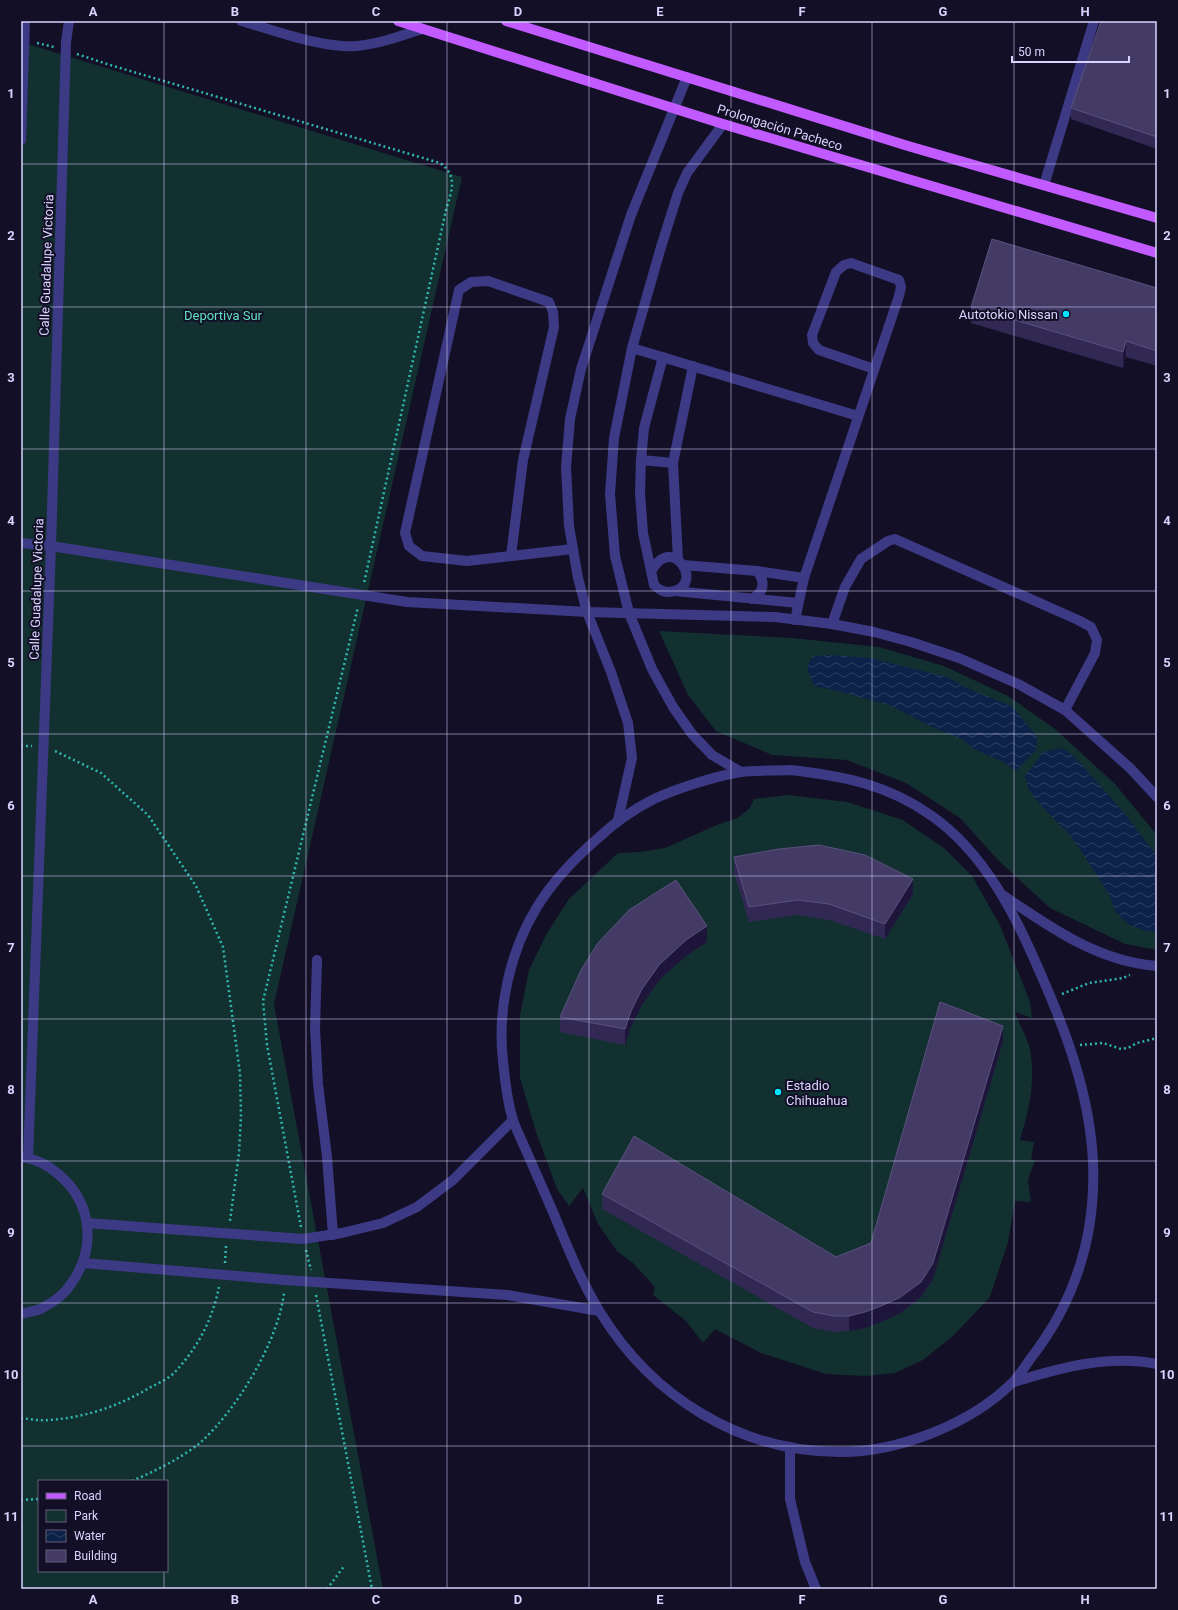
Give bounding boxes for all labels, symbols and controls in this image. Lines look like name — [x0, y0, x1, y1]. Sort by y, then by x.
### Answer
text: A — [89, 4, 98, 19]
text: B — [231, 4, 239, 19]
text: C — [372, 4, 381, 19]
text: D — [514, 4, 522, 19]
text: E — [656, 4, 664, 19]
text: F — [798, 4, 806, 19]
text: G — [939, 4, 948, 19]
text: H — [1080, 4, 1090, 19]
scale bar — [1012, 38, 1129, 64]
text: 50 m — [1018, 45, 1045, 59]
text: 1 — [7, 86, 15, 101]
text: 1 — [1163, 86, 1171, 101]
street label: Prolongación Pacheco — [715, 101, 844, 154]
street label: Calle Guadalupe Victoria — [37, 194, 56, 336]
text: 2 — [7, 228, 15, 243]
text: 2 — [1163, 228, 1171, 243]
place label: Autotokio Nissan — [959, 307, 1058, 322]
park label: Deportiva Sur — [184, 308, 263, 323]
marker: Autotokio Nissan — [1061, 309, 1071, 319]
text: 3 — [7, 370, 15, 385]
text: 3 — [1163, 370, 1171, 385]
text: 4 — [7, 513, 15, 528]
text: 4 — [1163, 513, 1171, 528]
street label: Calle Guadalupe Victoria — [27, 518, 46, 660]
text: 5 — [7, 655, 15, 670]
text: 5 — [1163, 655, 1171, 670]
text: 6 — [7, 798, 15, 813]
text: 6 — [1163, 798, 1171, 813]
text: 7 — [7, 940, 15, 955]
text: 7 — [1163, 940, 1171, 955]
place label: Estadio Chihuahua — [786, 1078, 848, 1108]
text: 8 — [7, 1082, 15, 1097]
text: 8 — [1163, 1082, 1171, 1097]
marker: Estadio Chihuahua — [773, 1087, 783, 1097]
text: 9 — [7, 1225, 15, 1240]
text: 9 — [1163, 1225, 1171, 1240]
text: 10 — [4, 1367, 18, 1382]
text: 10 — [1160, 1367, 1174, 1382]
legend — [38, 1480, 168, 1572]
text: Road — [74, 1489, 102, 1503]
text: 11 — [4, 1509, 18, 1524]
text: Park — [74, 1509, 99, 1523]
text: 11 — [1160, 1509, 1174, 1524]
text: Water — [74, 1529, 105, 1543]
text: Building — [74, 1549, 117, 1563]
text: A — [89, 1592, 98, 1607]
text: B — [231, 1592, 239, 1607]
text: C — [372, 1592, 381, 1607]
text: D — [514, 1592, 522, 1607]
text: E — [656, 1592, 664, 1607]
text: F — [798, 1592, 806, 1607]
text: G — [939, 1592, 948, 1607]
text: H — [1080, 1592, 1090, 1607]

